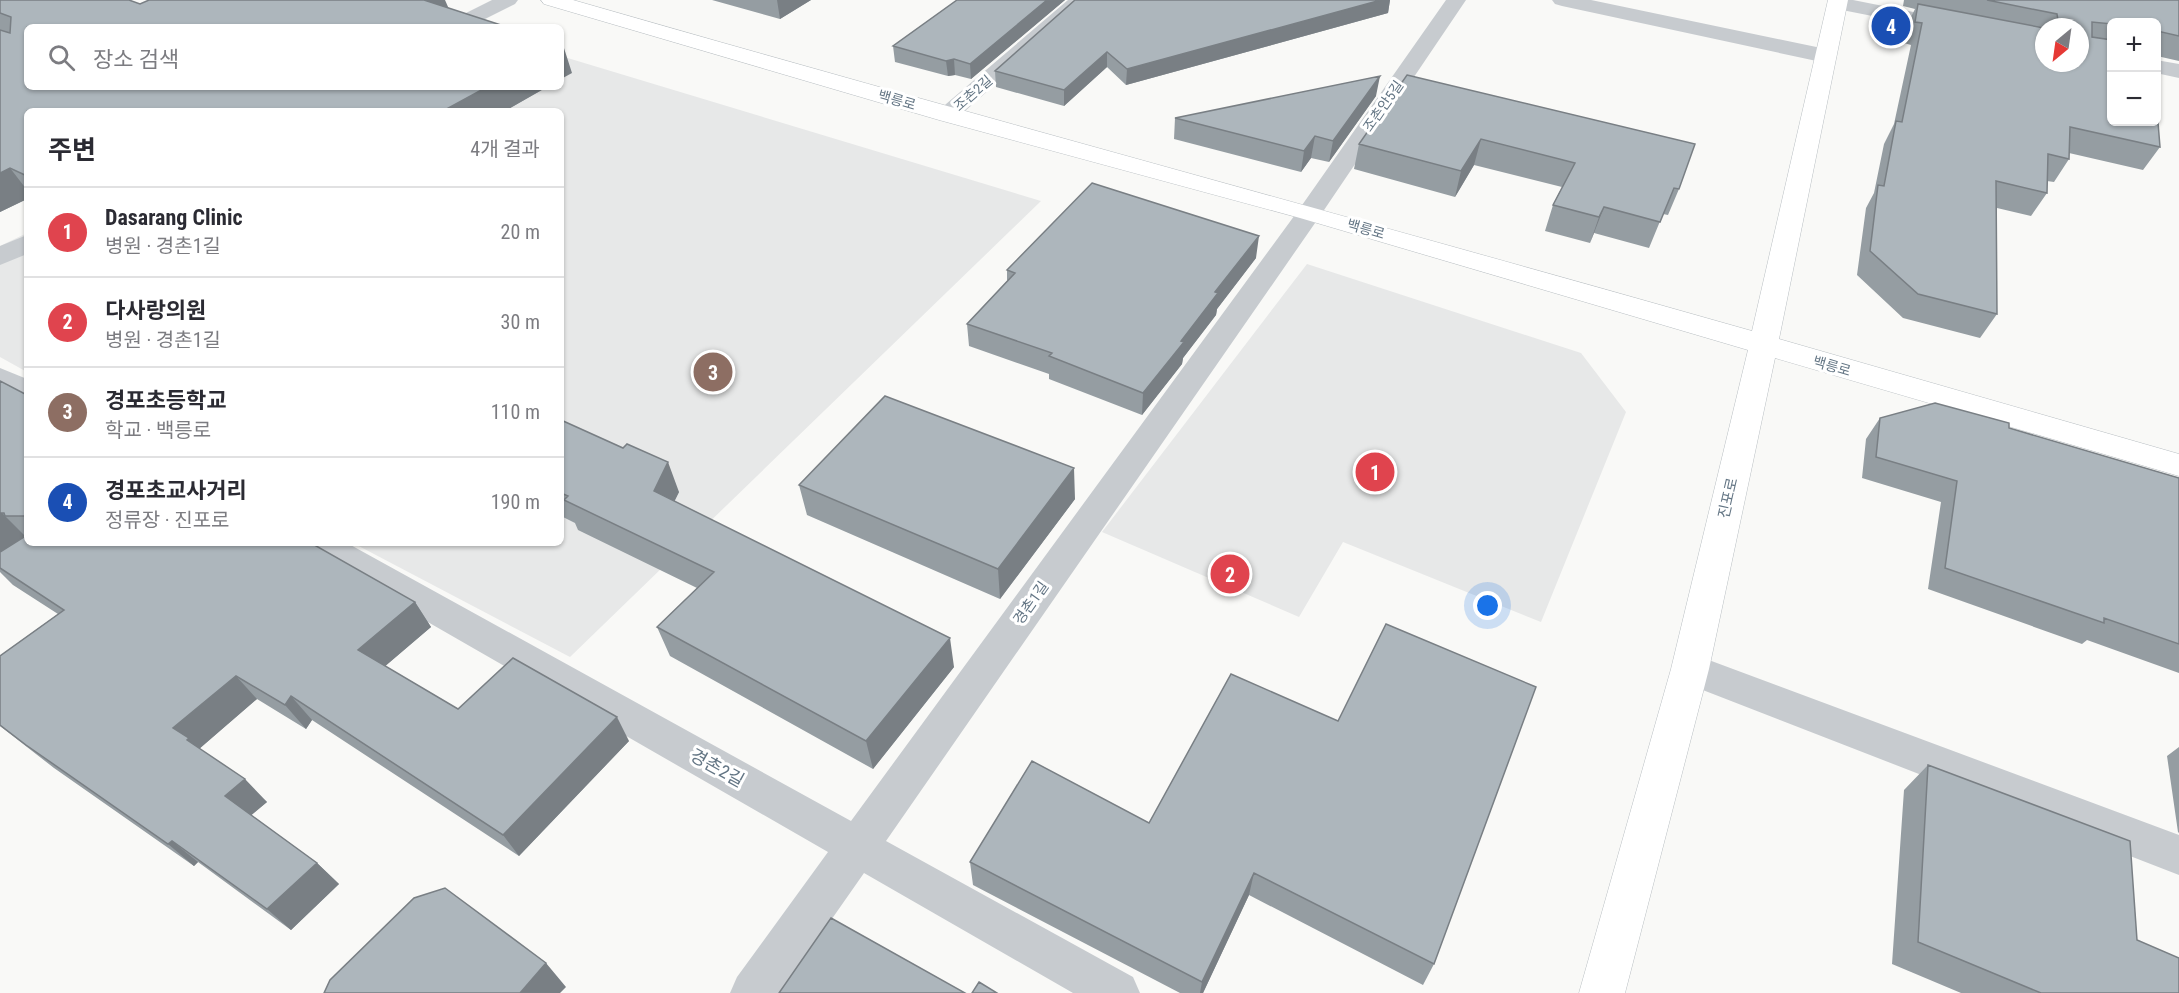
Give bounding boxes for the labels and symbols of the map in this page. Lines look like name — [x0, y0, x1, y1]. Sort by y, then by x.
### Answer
pin: 4 — [1872, 3, 1910, 48]
north arrow — [2035, 18, 2089, 72]
street label: 조촌2길 — [951, 72, 995, 114]
street label: 조촌안5길 — [1360, 77, 1406, 135]
street label: 백릉로 — [876, 87, 918, 113]
street label: 백릉로 — [1345, 216, 1387, 242]
pin: 3 — [694, 350, 732, 394]
street label: 백릉로 — [1811, 353, 1853, 379]
pin: 1 — [1356, 450, 1394, 494]
street label: 진포로 — [1715, 476, 1741, 520]
pin: 2 — [1210, 552, 1250, 596]
street label: 경촌1길 — [1010, 578, 1052, 628]
your location — [1473, 591, 1502, 620]
street label: 경촌2길 — [687, 744, 748, 791]

